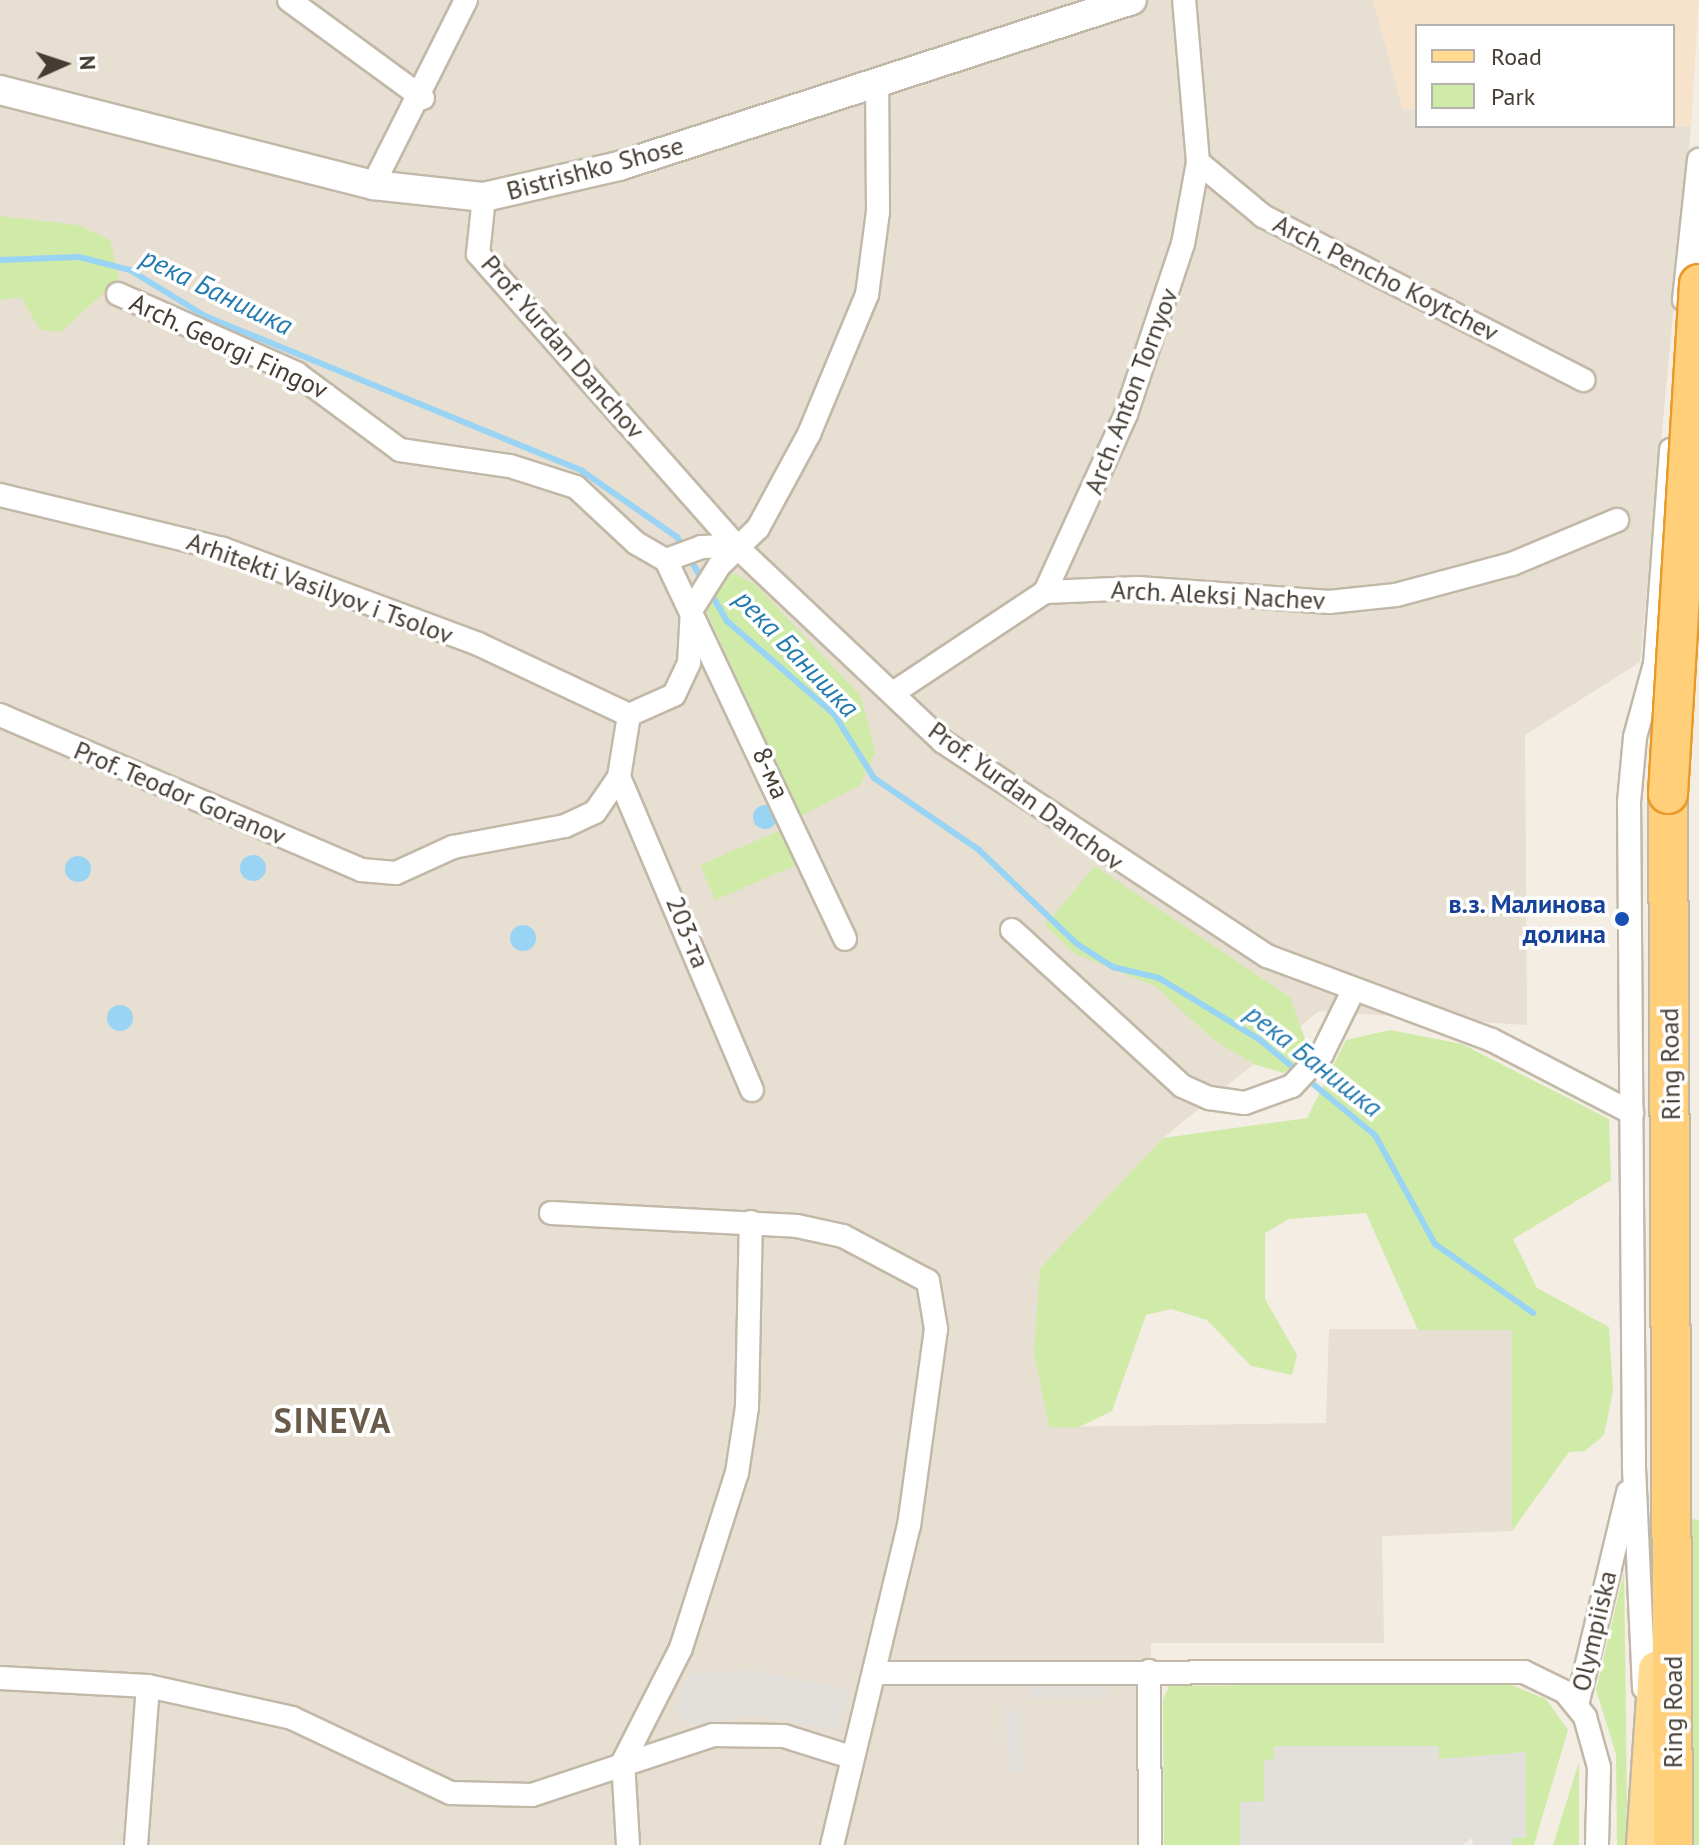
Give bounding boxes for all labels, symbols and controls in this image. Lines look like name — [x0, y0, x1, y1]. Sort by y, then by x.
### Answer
north arrow — [24, 24, 104, 104]
legend — [1415, 24, 1675, 128]
text: Road — [1491, 41, 1542, 72]
text: N — [74, 55, 102, 71]
text: Park — [1491, 81, 1535, 112]
street label: Bistrishko Shose — [503, 129, 687, 207]
street label: Arch. Pencho Koytchev — [1267, 207, 1505, 349]
water label: река Банишка — [136, 240, 298, 342]
street label: Prof. Yurdan Danchov — [474, 248, 652, 446]
street label: Arch. Anton Tornyov — [1077, 282, 1185, 500]
street label: Arch. Georgi Fingov — [124, 286, 334, 406]
street label: Arhitekti Vasilyov i Tsolov — [182, 525, 458, 651]
street label: Arch. Aleksi Nachev — [1109, 574, 1327, 616]
water label: река Банишка — [728, 582, 866, 724]
street label: Prof. Yurdan Danchov — [921, 714, 1131, 878]
street label: Prof. Teodor Goranov — [68, 734, 292, 852]
street label: 8-ма — [746, 742, 796, 804]
place label: в.з. Малинова долина — [1447, 888, 1606, 950]
street label: 203-та — [660, 892, 716, 972]
marker: в.з. Малинова долина — [1613, 910, 1631, 928]
water label: река Банишка — [1239, 996, 1389, 1124]
street label: Ring Road — [1653, 1007, 1687, 1121]
district label: SINEVA — [274, 1401, 392, 1441]
street label: Olympiiska — [1565, 1568, 1623, 1694]
street label: Ring Road — [1657, 1656, 1689, 1768]

